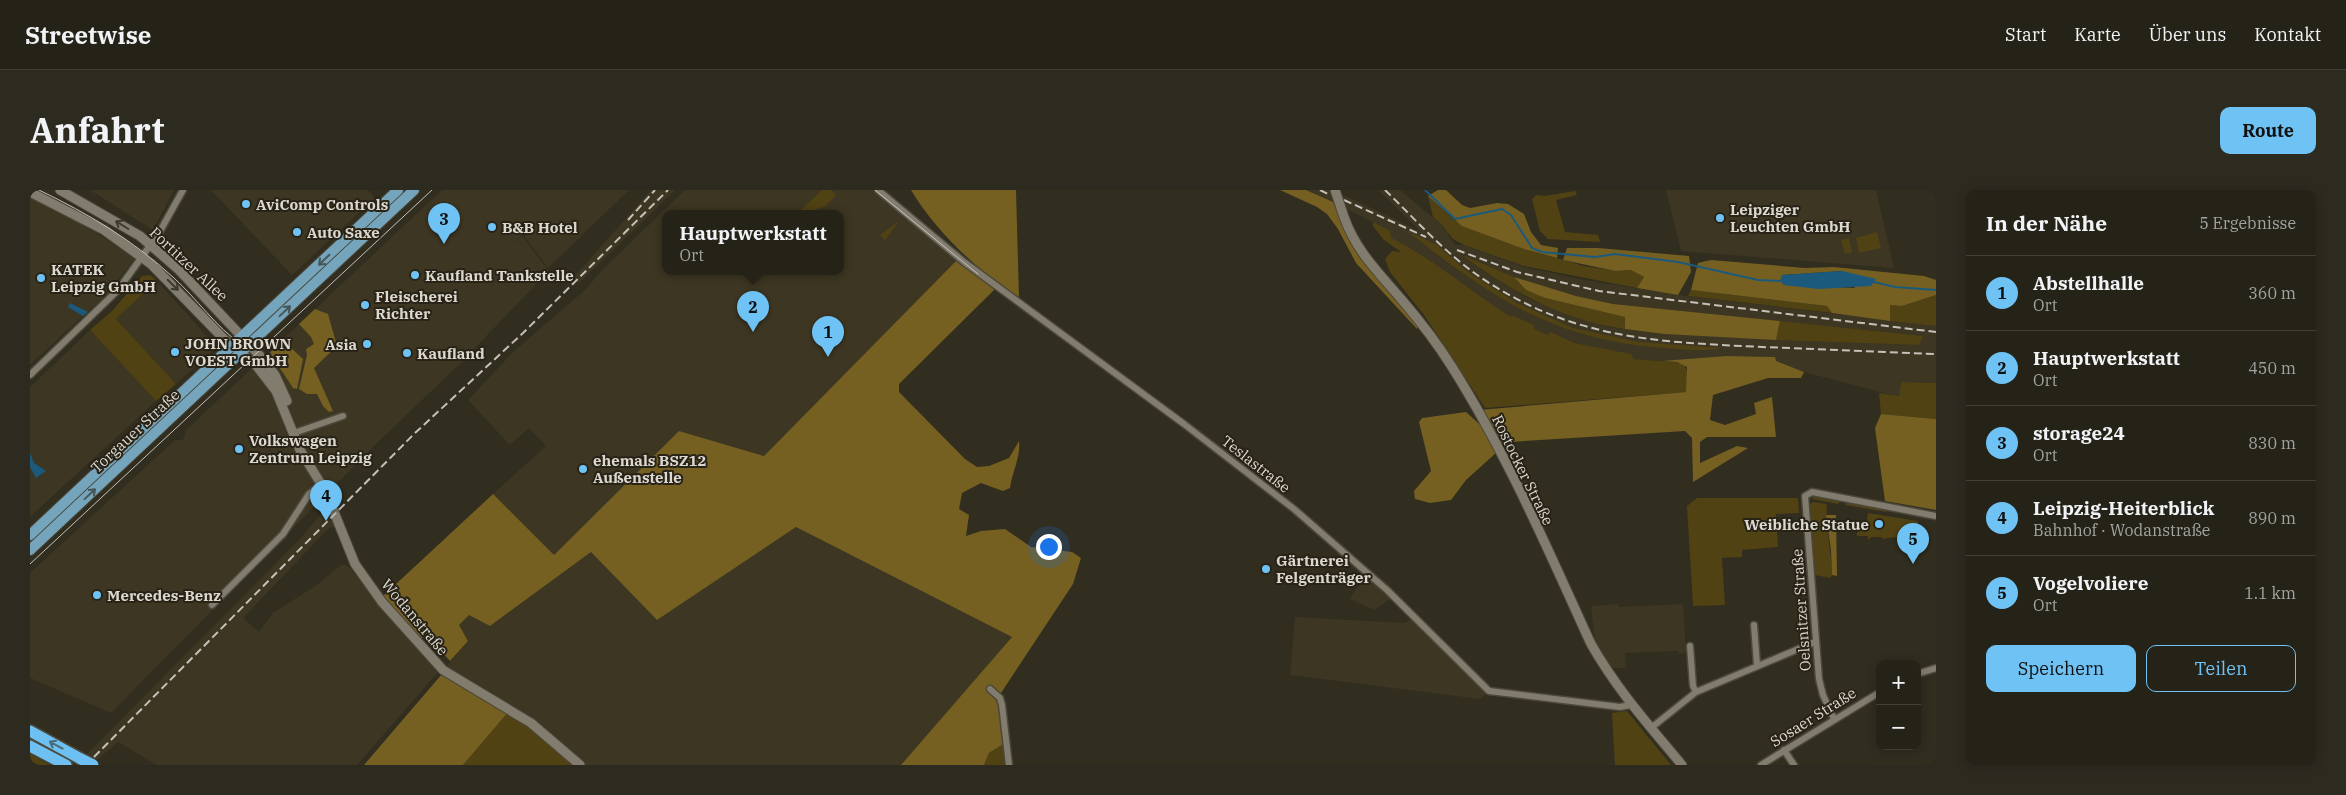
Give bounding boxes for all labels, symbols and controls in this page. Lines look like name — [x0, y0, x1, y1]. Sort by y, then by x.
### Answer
text: Streetwise — [25, 19, 151, 51]
text: Start — [2005, 23, 2046, 46]
text: Karte — [2074, 23, 2121, 46]
text: Über uns — [2149, 23, 2226, 46]
text: Kontakt — [2254, 23, 2321, 46]
text: Anfahrt — [30, 107, 164, 153]
button: Route — [2220, 107, 2316, 154]
place label: AviComp Controls — [256, 195, 388, 214]
marker: AviComp Controls — [240, 198, 252, 210]
place label: Leipziger Leuchten GmbH — [1730, 200, 1851, 236]
pin: 3 — [428, 203, 460, 244]
text: In der Nähe — [1986, 209, 2107, 237]
popup — [662, 210, 844, 275]
marker: Leipziger Leuchten GmbH — [1714, 212, 1726, 224]
text: 5 Ergebnisse — [2199, 213, 2296, 233]
place label: B&B Hotel — [502, 218, 578, 237]
one-way arrow — [116, 219, 130, 229]
marker: B&B Hotel — [486, 221, 498, 233]
text: Hauptwerkstatt — [680, 221, 826, 245]
street label: Portitzer Allee — [146, 223, 232, 305]
place label: Auto Saxe — [307, 223, 380, 242]
marker: Auto Saxe — [291, 226, 303, 238]
text: Ort — [680, 245, 704, 265]
one-way arrow — [318, 254, 331, 266]
place label: KATEK Leipzig GmbH — [51, 260, 156, 296]
place label: Kaufland Tankstelle — [425, 266, 574, 285]
marker: Kaufland Tankstelle — [409, 269, 421, 281]
text: Abstellhalle — [2033, 271, 2144, 295]
marker: KATEK Leipzig GmbH — [35, 272, 47, 284]
one-way arrow — [166, 279, 179, 291]
text: 1 — [1997, 283, 2007, 303]
text: 360 m — [2248, 283, 2296, 303]
place label: Fleischerei Richter — [375, 287, 458, 323]
pin: 2 — [737, 291, 769, 332]
text: Ort — [2033, 295, 2057, 315]
marker: Fleischerei Richter — [359, 299, 371, 311]
one-way arrow — [278, 305, 291, 317]
pin: 1 — [812, 316, 844, 357]
place label: JOHN BROWN VOEST GmbH — [185, 334, 291, 370]
place label: Asia — [325, 335, 357, 354]
marker: Asia — [361, 338, 373, 350]
place label: Kaufland — [417, 344, 485, 363]
marker: JOHN BROWN VOEST GmbH — [169, 346, 181, 358]
text: Hauptwerkstatt — [2033, 346, 2180, 370]
marker: Kaufland — [401, 347, 413, 359]
text: 2 — [1997, 358, 2007, 378]
text: 450 m — [2248, 358, 2296, 378]
text: Ort — [2033, 370, 2057, 390]
street label: Torgauer Straße — [87, 385, 183, 477]
street label: Rostocker Straße — [1488, 412, 1558, 528]
text: storage24 — [2033, 421, 2125, 445]
place label: Volkswagen Zentrum Leipzig — [249, 431, 372, 467]
street label: Teslastraße — [1218, 431, 1294, 497]
text: 3 — [1997, 433, 2007, 453]
text: 830 m — [2248, 433, 2296, 453]
marker: Volkswagen Zentrum Leipzig — [233, 443, 245, 455]
text: Ort — [2033, 445, 2057, 465]
place label: ehemals BSZ12 Außenstelle — [593, 451, 707, 487]
marker: ehemals BSZ12 Außenstelle — [577, 463, 589, 475]
pin: 4 — [310, 480, 342, 521]
one-way arrow — [83, 488, 96, 499]
text: Leipzig-Heiterblick — [2033, 496, 2214, 520]
text: 4 — [1997, 508, 2007, 528]
text: 890 m — [2248, 508, 2296, 528]
place label: Weibliche Statue — [1744, 515, 1869, 534]
marker: Weibliche Statue — [1873, 518, 1885, 530]
text: Bahnhof · Wodanstraße — [2033, 520, 2210, 540]
pin: 5 — [1897, 523, 1929, 564]
your location — [1036, 534, 1062, 560]
street label: Oelsnitzer Straße — [1787, 548, 1815, 672]
place label: Gärtnerei Felgenträger — [1276, 551, 1371, 587]
marker: Gärtnerei Felgenträger — [1260, 563, 1272, 575]
text: Vogelvoliere — [2033, 571, 2148, 595]
street label: Wodanstraße — [377, 575, 453, 659]
text: 5 — [1997, 583, 2007, 603]
text: 1.1 km — [2244, 583, 2296, 603]
place label: Mercedes-Benz — [107, 586, 221, 605]
marker: Mercedes-Benz — [91, 589, 103, 601]
text: Ort — [2033, 595, 2057, 615]
button: Speichern — [1986, 645, 2136, 692]
button: Teilen — [2146, 645, 2296, 692]
map controls — [1876, 660, 1921, 750]
button: + — [1876, 660, 1921, 705]
street label: Sosaer Straße — [1767, 683, 1859, 751]
button: − — [1876, 705, 1921, 750]
one-way arrow — [48, 740, 63, 750]

